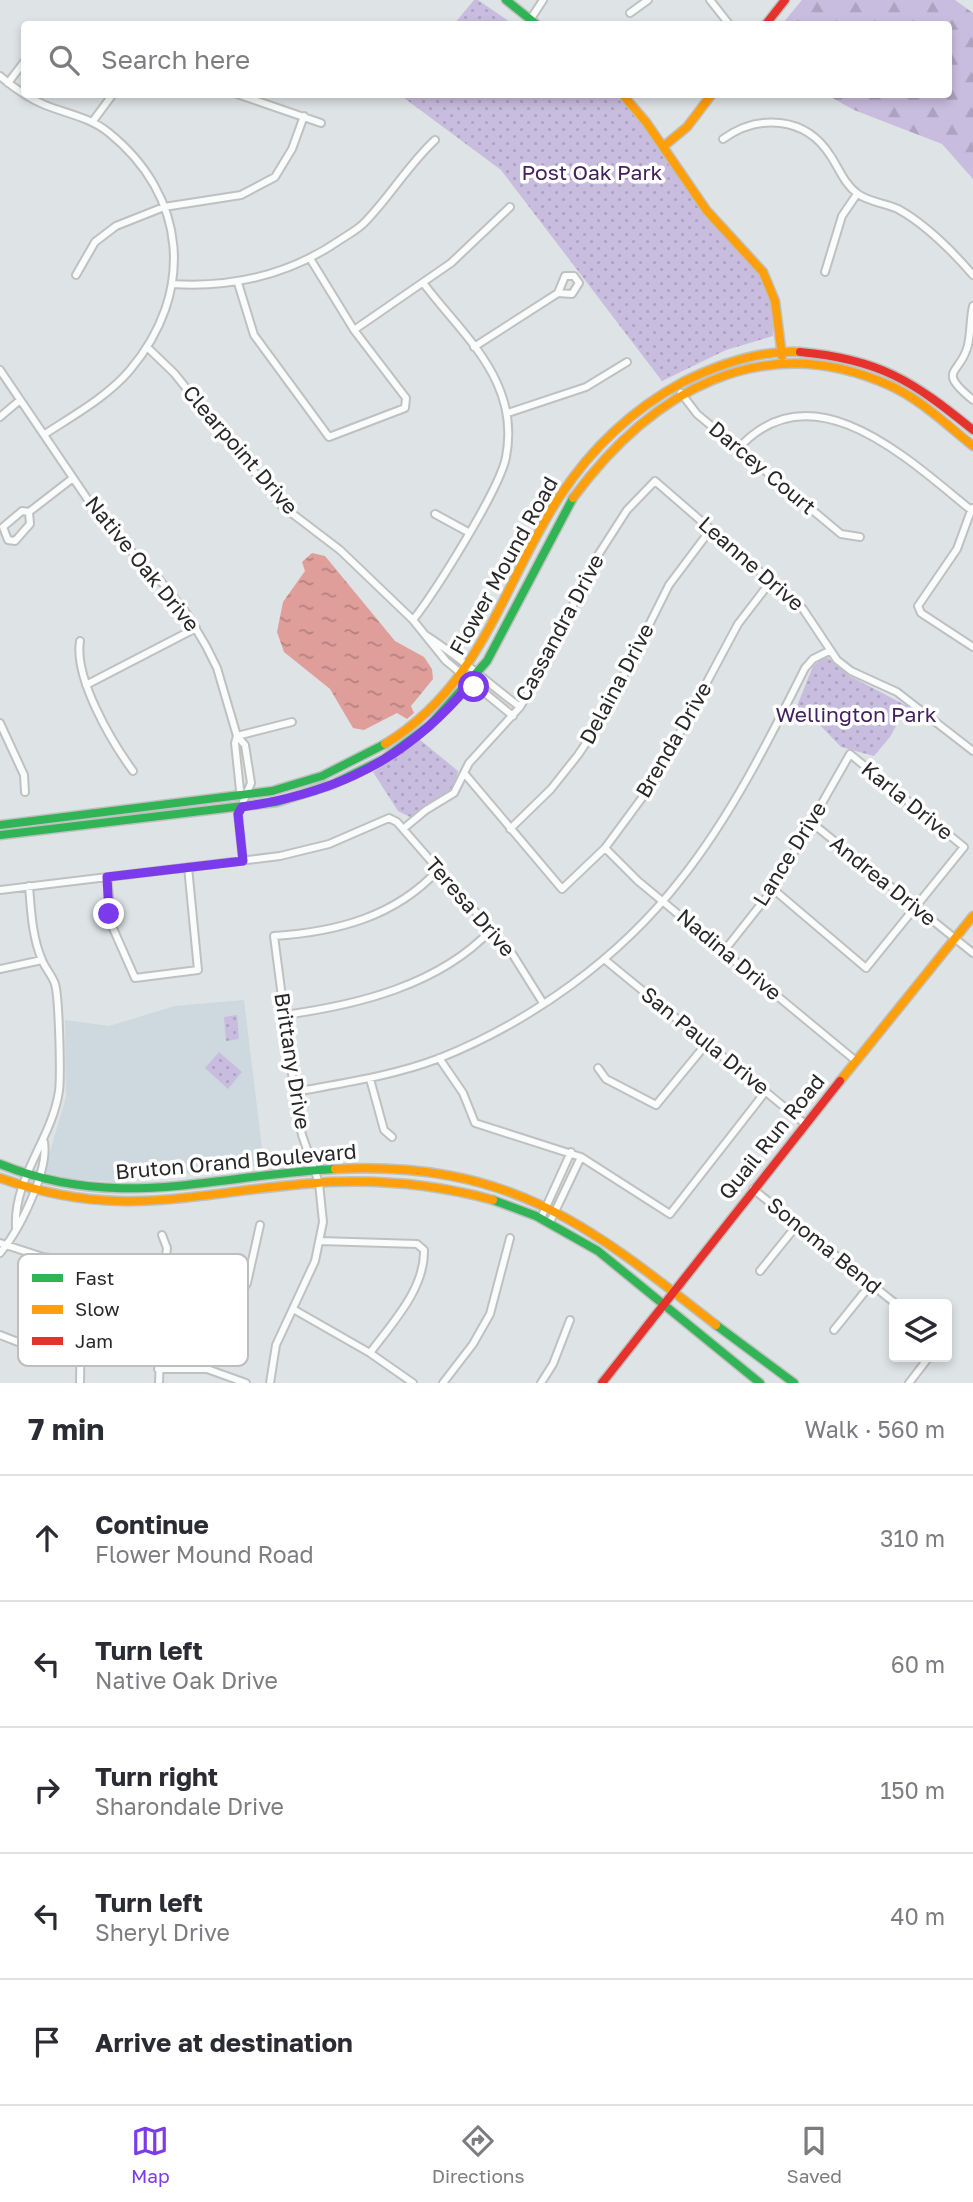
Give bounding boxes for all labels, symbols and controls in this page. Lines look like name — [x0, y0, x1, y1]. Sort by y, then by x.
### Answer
search box — [21, 21, 952, 98]
icon: search — [45, 41, 83, 79]
text: Search here — [101, 44, 250, 75]
park label: Post Oak Park — [522, 159, 663, 185]
street label: Clearpoint Drive — [178, 379, 304, 519]
street label: Darcey Court — [704, 415, 821, 519]
street label: Flower Mound Road — [443, 472, 563, 659]
street label: Native Oak Drive — [80, 490, 205, 636]
street label: Leanne Drive — [694, 510, 810, 616]
street label: Cassandra Drive — [509, 549, 609, 706]
street label: Delaina Drive — [573, 619, 659, 748]
route start — [458, 671, 489, 702]
street label: Brenda Drive — [630, 677, 717, 802]
park label: Wellington Park — [775, 701, 937, 727]
street label: Karla Drive — [857, 755, 959, 845]
street label: Lance Drive — [747, 797, 831, 910]
street label: Andrea Drive — [825, 829, 942, 931]
street label: Teresa Drive — [420, 851, 521, 962]
route end — [93, 898, 124, 929]
street label: Nadina Drive — [672, 903, 787, 1005]
street label: San Paula Drive — [636, 981, 775, 1100]
street label: Brittany Drive — [269, 991, 317, 1131]
street label: Quail Run Road — [713, 1068, 830, 1204]
street label: Bruton Orand Boulevard — [114, 1138, 358, 1185]
street label: Sonoma Bend — [762, 1191, 887, 1299]
legend — [18, 1254, 248, 1366]
text: Fast — [75, 1266, 114, 1289]
text: Slow — [75, 1297, 120, 1320]
map controls — [889, 1299, 952, 1362]
button: layers — [889, 1299, 952, 1362]
text: Jam — [75, 1329, 113, 1352]
text: 7 min — [28, 1411, 104, 1447]
text: Walk · 560 m — [804, 1415, 945, 1443]
text: Continue — [95, 1509, 209, 1540]
icon: ahead — [28, 1519, 66, 1557]
text: 310 m — [880, 1524, 945, 1552]
text: Flower Mound Road — [95, 1540, 314, 1568]
text: Turn left — [95, 1635, 203, 1666]
icon: left — [28, 1645, 66, 1683]
text: 60 m — [891, 1650, 945, 1678]
text: Native Oak Drive — [95, 1666, 278, 1694]
text: Turn right — [95, 1761, 218, 1792]
icon: right — [28, 1771, 66, 1809]
text: 150 m — [880, 1776, 945, 1804]
text: Sharondale Drive — [95, 1792, 284, 1820]
text: Turn left — [95, 1887, 203, 1918]
icon: left — [28, 1897, 66, 1935]
text: 40 m — [891, 1902, 945, 1930]
text: Sheryl Drive — [95, 1918, 230, 1946]
icon: arrive — [28, 2023, 66, 2061]
text: Arrive at destination — [95, 2027, 353, 2058]
tab: Map — [131, 2122, 170, 2187]
tab: Directions — [432, 2122, 525, 2187]
tab: Saved — [787, 2122, 842, 2187]

